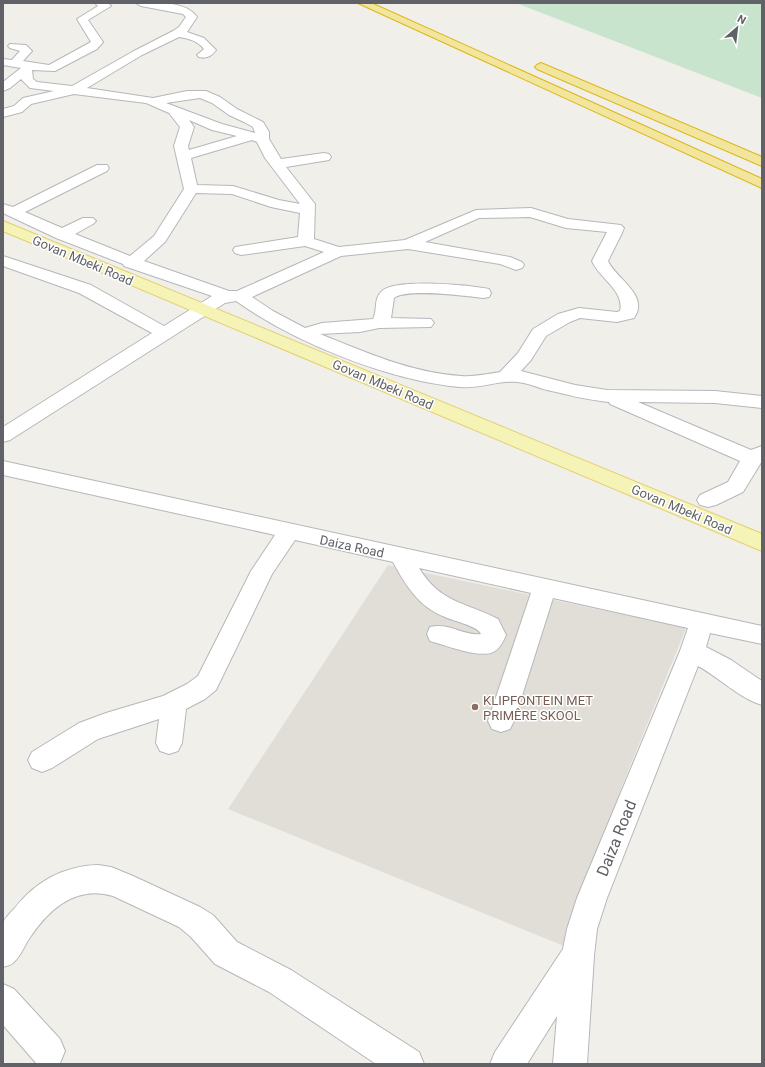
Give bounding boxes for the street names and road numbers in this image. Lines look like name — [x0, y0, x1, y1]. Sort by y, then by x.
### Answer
street label: Govan Mbeki Road — [30, 232, 136, 289]
street label: Govan Mbeki Road — [330, 356, 436, 413]
street label: Govan Mbeki Road — [629, 481, 735, 538]
street label: Daiza Road — [318, 532, 385, 561]
street label: Daiza Road — [593, 797, 640, 879]

